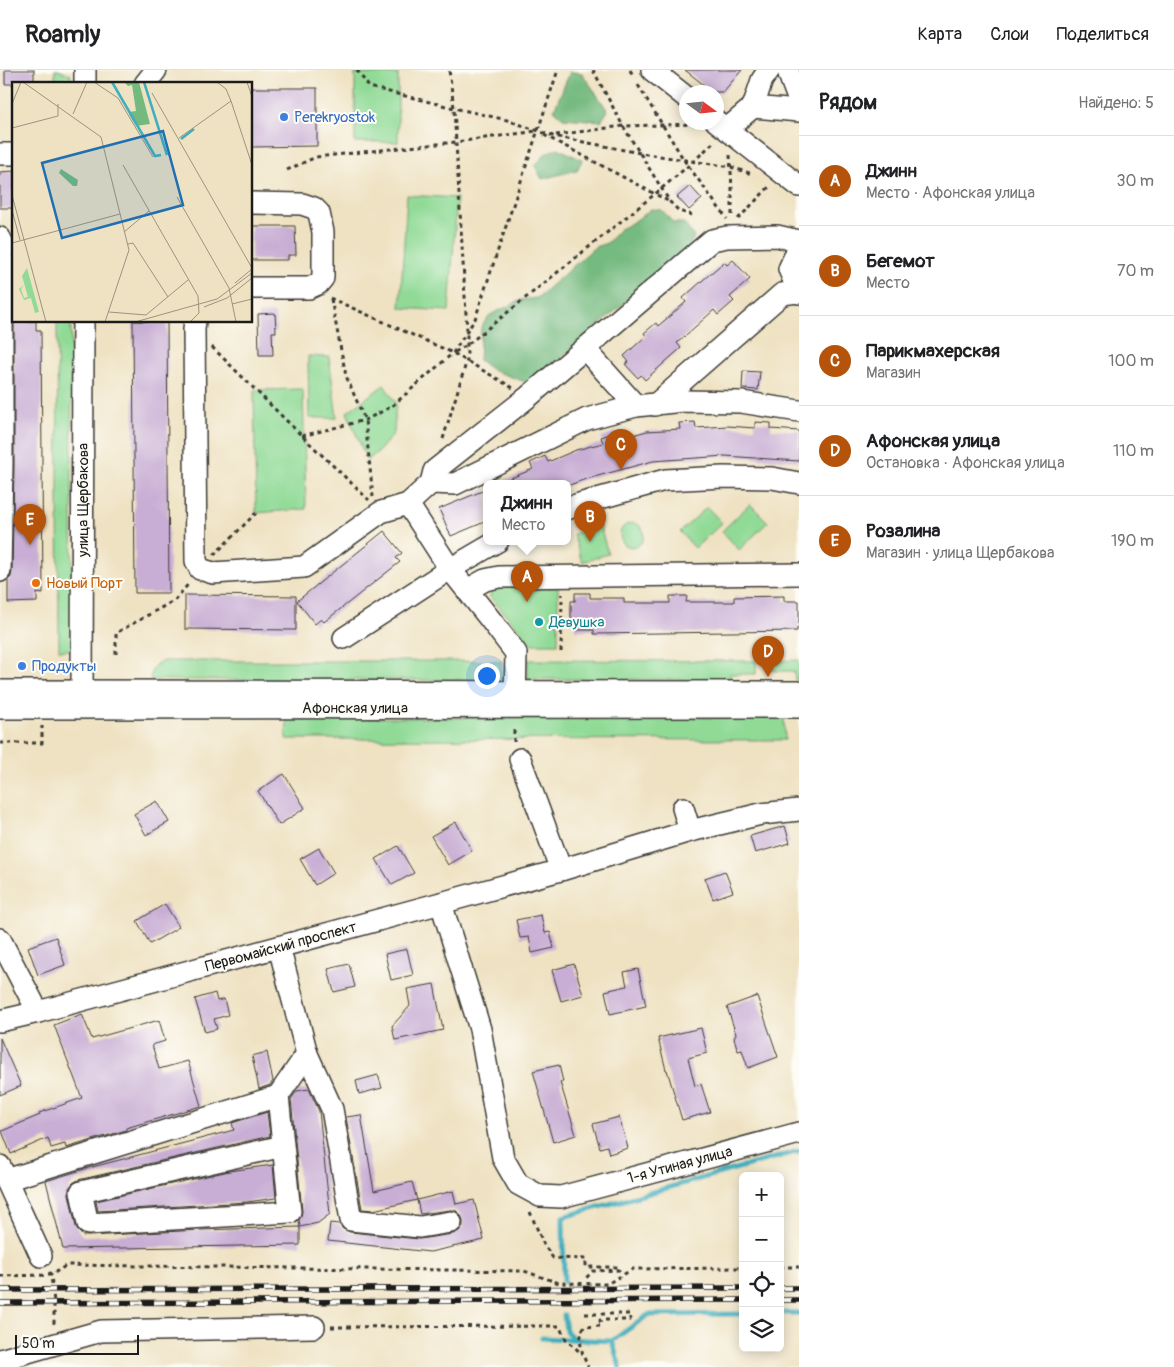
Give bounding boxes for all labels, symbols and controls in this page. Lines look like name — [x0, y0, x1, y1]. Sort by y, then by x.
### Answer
text: Roamly — [25, 20, 100, 49]
text: Карта — [918, 23, 962, 46]
text: Слои — [990, 23, 1028, 46]
text: Поделиться — [1056, 23, 1149, 46]
inset map — [12, 82, 252, 322]
north arrow — [679, 85, 724, 130]
text: Рядом — [819, 89, 877, 116]
text: Найдено: 5 — [1078, 93, 1154, 113]
place label: Perekryostok — [294, 108, 376, 127]
marker: Perekryostok — [278, 111, 290, 123]
text: Джинн — [866, 159, 917, 183]
text: A — [830, 171, 840, 191]
text: 30 m — [1116, 171, 1154, 191]
text: Место · Афонская улица — [866, 183, 1035, 203]
text: Бегемот — [866, 249, 935, 273]
text: B — [830, 261, 840, 281]
text: 70 m — [1117, 261, 1154, 281]
text: Место — [866, 273, 910, 293]
text: Парикмахерская — [866, 339, 1000, 363]
text: C — [830, 351, 840, 371]
text: 100 m — [1108, 351, 1154, 371]
text: Магазин — [866, 363, 921, 383]
pin: C — [605, 429, 637, 470]
text: Афонская улица — [866, 429, 1000, 453]
text: D — [830, 441, 840, 461]
text: 110 m — [1113, 441, 1154, 461]
street label: улица Щербакова — [74, 443, 93, 558]
text: Остановка · Афонская улица — [866, 453, 1065, 473]
popup — [483, 480, 571, 545]
text: Джинн — [502, 491, 552, 515]
pin: B — [574, 501, 606, 542]
pin: E — [14, 504, 46, 545]
text: Место — [502, 515, 545, 535]
text: Розалина — [866, 519, 940, 543]
text: E — [831, 531, 839, 551]
text: 190 m — [1111, 531, 1154, 551]
text: Магазин · улица Щербакова — [866, 543, 1055, 563]
pin: A — [511, 561, 543, 602]
place label: Новый Порт — [46, 574, 123, 593]
marker: Новый Порт — [30, 577, 42, 589]
place label: Девушка — [548, 613, 605, 632]
marker: Девушка — [533, 616, 545, 628]
pin: D — [752, 636, 784, 677]
place label: Продукты — [32, 657, 96, 676]
marker: Продукты — [16, 660, 28, 672]
your location — [474, 663, 500, 689]
street label: Афонская улица — [302, 699, 408, 718]
street label: Первомайский проспект — [203, 917, 359, 976]
street label: 1-я Утиная улица — [625, 1142, 735, 1188]
map controls — [739, 1172, 784, 1352]
button: + — [739, 1172, 784, 1217]
button: − — [739, 1217, 784, 1262]
button: locate — [739, 1262, 784, 1307]
button: layers — [739, 1307, 784, 1352]
scale bar — [15, 1332, 139, 1355]
text: 50 m — [22, 1335, 55, 1352]

